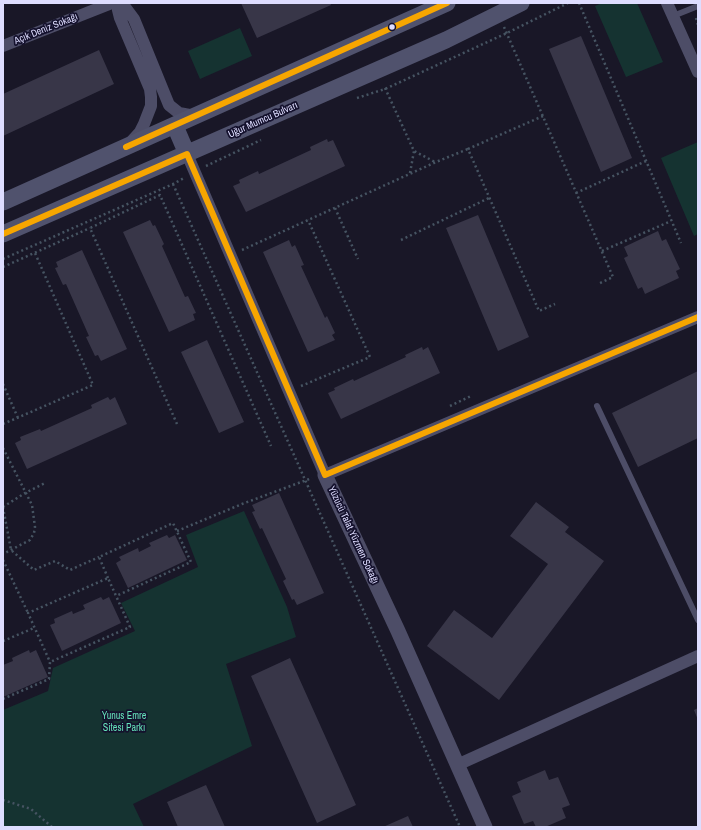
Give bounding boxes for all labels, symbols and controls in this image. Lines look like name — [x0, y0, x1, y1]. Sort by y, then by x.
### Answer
street label: Açık Deniz Sokağı — [12, 11, 80, 47]
unlabelled marker — [387, 22, 397, 32]
street label: Uğur Mumcu Bulvarı — [226, 99, 300, 141]
street label: Yüzücü Talat Yüzmen Sokağı — [325, 484, 381, 586]
park label: Yunus Emre Sitesi Parkı — [102, 710, 146, 734]

